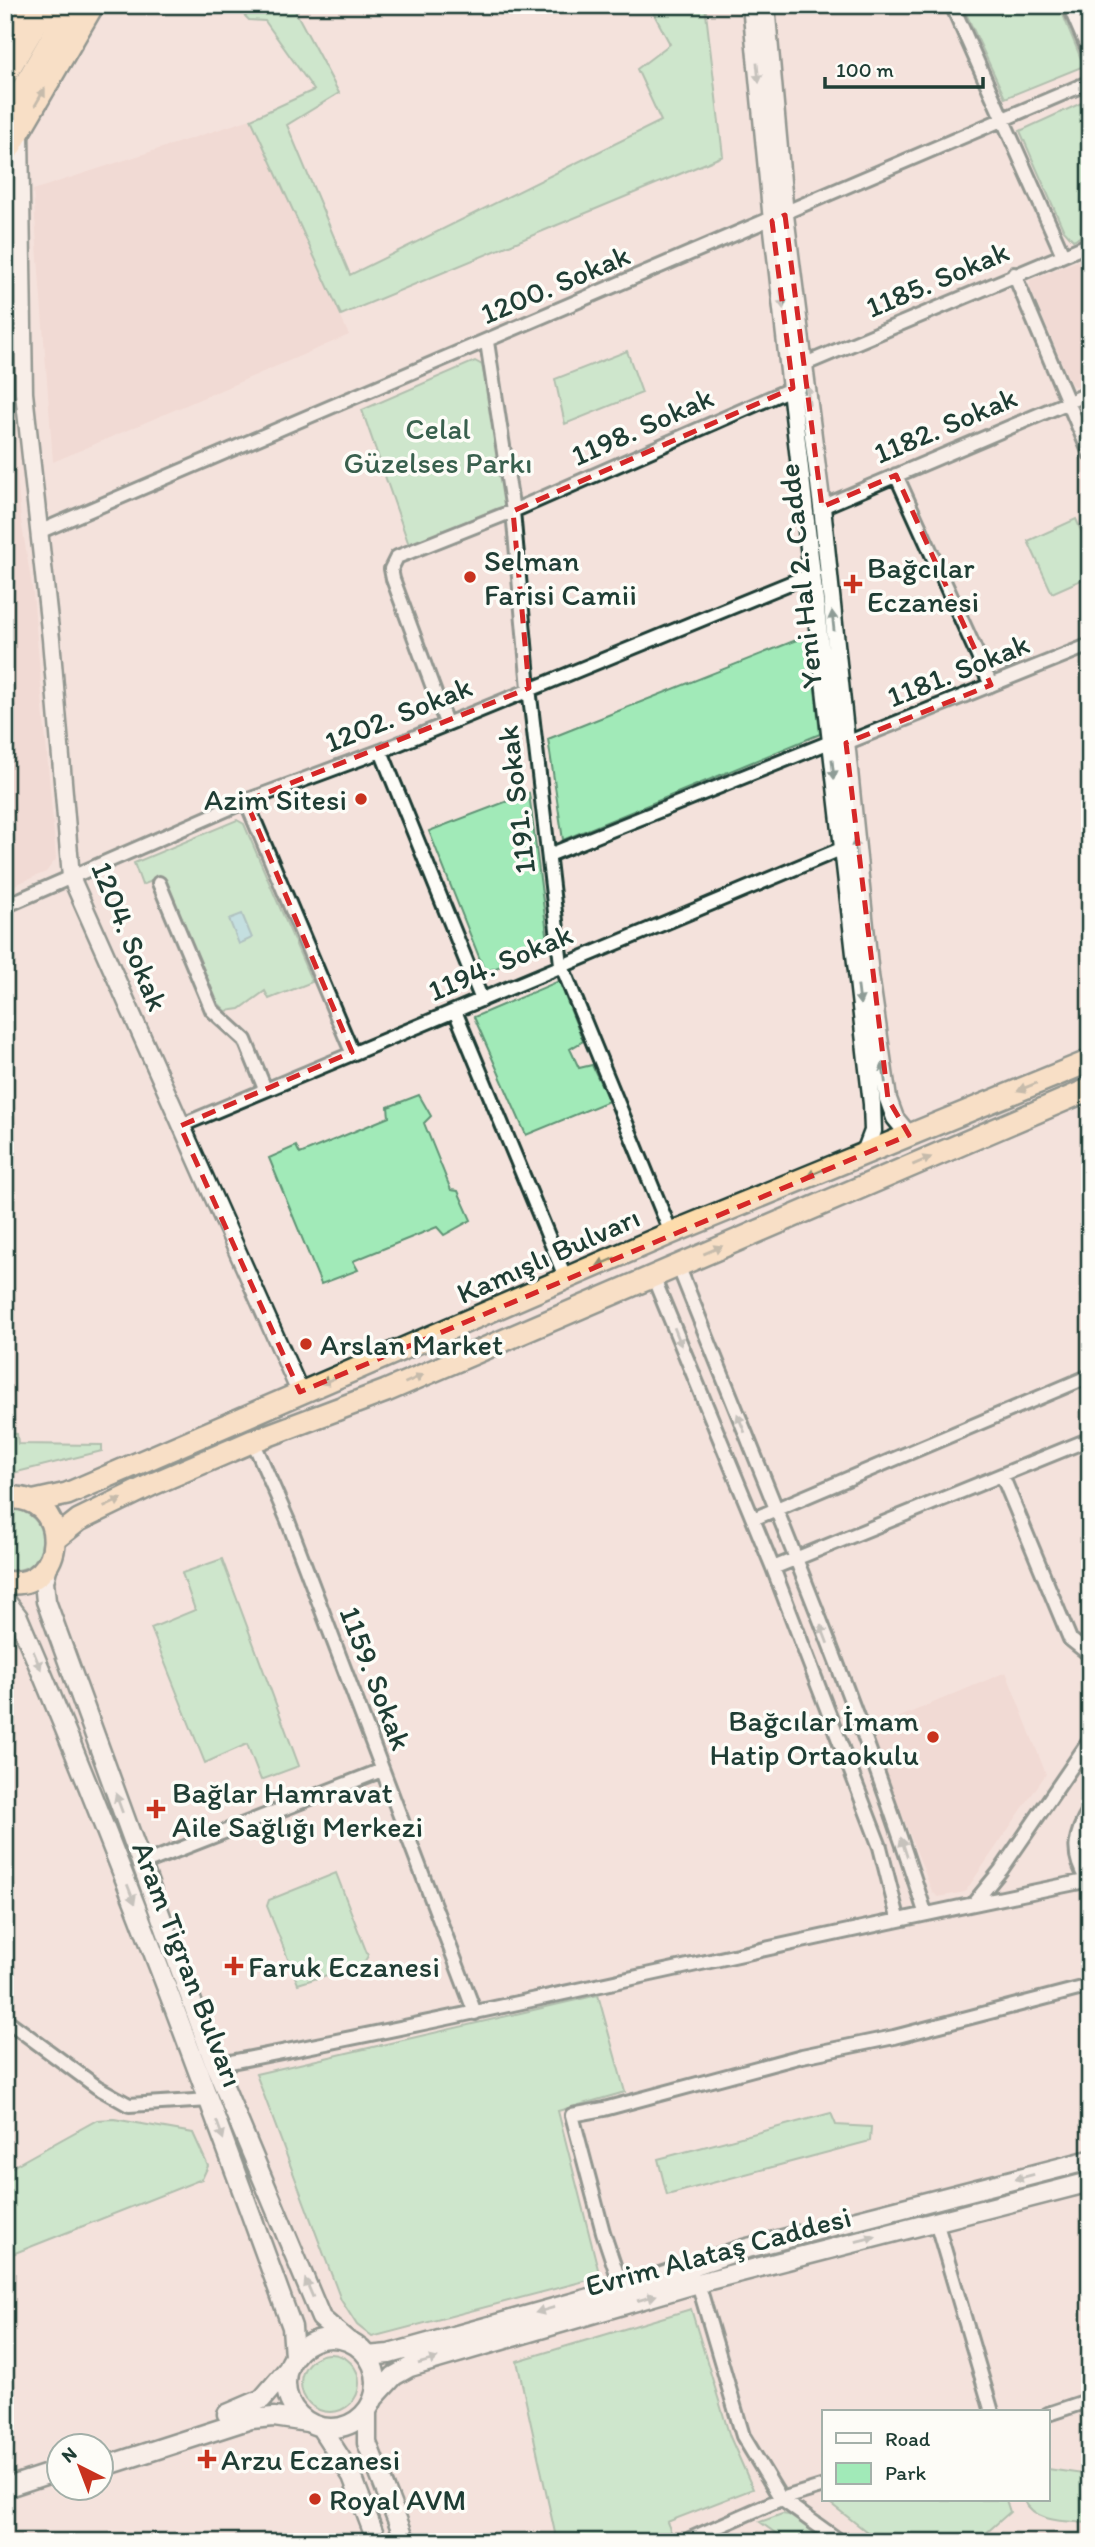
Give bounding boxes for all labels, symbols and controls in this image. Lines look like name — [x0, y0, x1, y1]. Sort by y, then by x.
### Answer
scale bar — [825, 46, 983, 90]
text: 100 m — [836, 57, 894, 82]
one-way arrow — [752, 62, 763, 84]
one-way arrow — [34, 88, 46, 107]
street label: 1185. Sokak — [860, 232, 1014, 326]
street label: 1200. Sokak — [475, 236, 635, 332]
one-way arrow — [776, 289, 787, 311]
street label: 1198. Sokak — [565, 378, 719, 474]
street label: 1182. Sokak — [868, 378, 1022, 472]
one-way arrow — [803, 384, 814, 406]
park label: Celal Güzelses Parkı — [343, 410, 533, 481]
street label: Yeni Hal 2. Cadde — [770, 462, 830, 690]
place label: Selman Farisi Camii — [484, 542, 637, 613]
place label: Bağcılar Eczanesi — [867, 549, 979, 620]
marker: Selman Farisi Camii — [462, 569, 478, 585]
marker: Bağcılar Eczanesi — [845, 576, 861, 592]
one-way arrow — [827, 610, 838, 632]
street label: 1181. Sokak — [881, 625, 1035, 715]
street label: 1202. Sokak — [319, 668, 477, 760]
street label: 1191. Sokak — [489, 724, 543, 876]
one-way arrow — [827, 758, 838, 780]
place label: Azim Sitesi — [204, 781, 347, 818]
marker: Azim Sitesi — [353, 791, 369, 807]
one-way arrow — [850, 836, 861, 858]
street label: 1204. Sokak — [83, 856, 177, 1016]
street label: 1194. Sokak — [422, 915, 578, 1009]
one-way arrow — [853, 984, 864, 1006]
one-way arrow — [878, 1062, 889, 1084]
one-way arrow — [1016, 1082, 1037, 1093]
one-way arrow — [912, 1155, 933, 1166]
one-way arrow — [806, 1167, 826, 1179]
street label: Kamışlı Bulvarı — [451, 1198, 645, 1312]
one-way arrow — [702, 1244, 723, 1255]
one-way arrow — [596, 1256, 617, 1267]
place label: Arslan Market — [320, 1326, 503, 1363]
one-way arrow — [673, 1327, 684, 1348]
marker: Arslan Market — [298, 1336, 314, 1352]
one-way arrow — [403, 1373, 424, 1384]
one-way arrow — [319, 1374, 340, 1385]
one-way arrow — [735, 1412, 746, 1433]
one-way arrow — [103, 1498, 123, 1509]
street label: 1159. Sokak — [332, 1601, 420, 1755]
one-way arrow — [818, 1624, 829, 1645]
one-way arrow — [31, 1650, 42, 1671]
place label: Bağcılar İmam Hatip Ortaokulu — [710, 1702, 919, 1773]
marker: Bağcılar İmam Hatip Ortaokulu — [925, 1729, 941, 1745]
place label: Bağlar Hamravat Aile Sağlığı Merkezi — [172, 1774, 423, 1845]
one-way arrow — [114, 1792, 125, 1813]
marker: Bağlar Hamravat Aile Sağlığı Merkezi — [146, 1799, 166, 1819]
street label: Aram Tigran Bulvarı — [124, 1836, 252, 2092]
one-way arrow — [898, 1836, 909, 1857]
one-way arrow — [126, 1883, 137, 1904]
place label: Faruk Eczanesi — [248, 1948, 440, 1985]
marker: Faruk Eczanesi — [226, 1958, 242, 1974]
one-way arrow — [215, 2119, 226, 2140]
one-way arrow — [1013, 2172, 1035, 2183]
street label: Evrim Alataş Caddesi — [581, 2198, 855, 2304]
one-way arrow — [856, 2233, 878, 2244]
one-way arrow — [303, 2278, 314, 2299]
one-way arrow — [636, 2292, 658, 2303]
one-way arrow — [534, 2305, 556, 2316]
one-way arrow — [418, 2356, 439, 2366]
legend — [822, 2410, 1050, 2502]
text: Road — [885, 2426, 931, 2451]
north arrow — [46, 2432, 116, 2502]
place label: Arzu Eczanesi — [221, 2441, 400, 2478]
text: N — [56, 2442, 81, 2468]
marker: Arzu Eczanesi — [199, 2451, 215, 2467]
text: Park — [885, 2460, 927, 2485]
place label: Royal AVM — [329, 2481, 466, 2518]
marker: Royal AVM — [307, 2491, 323, 2507]

